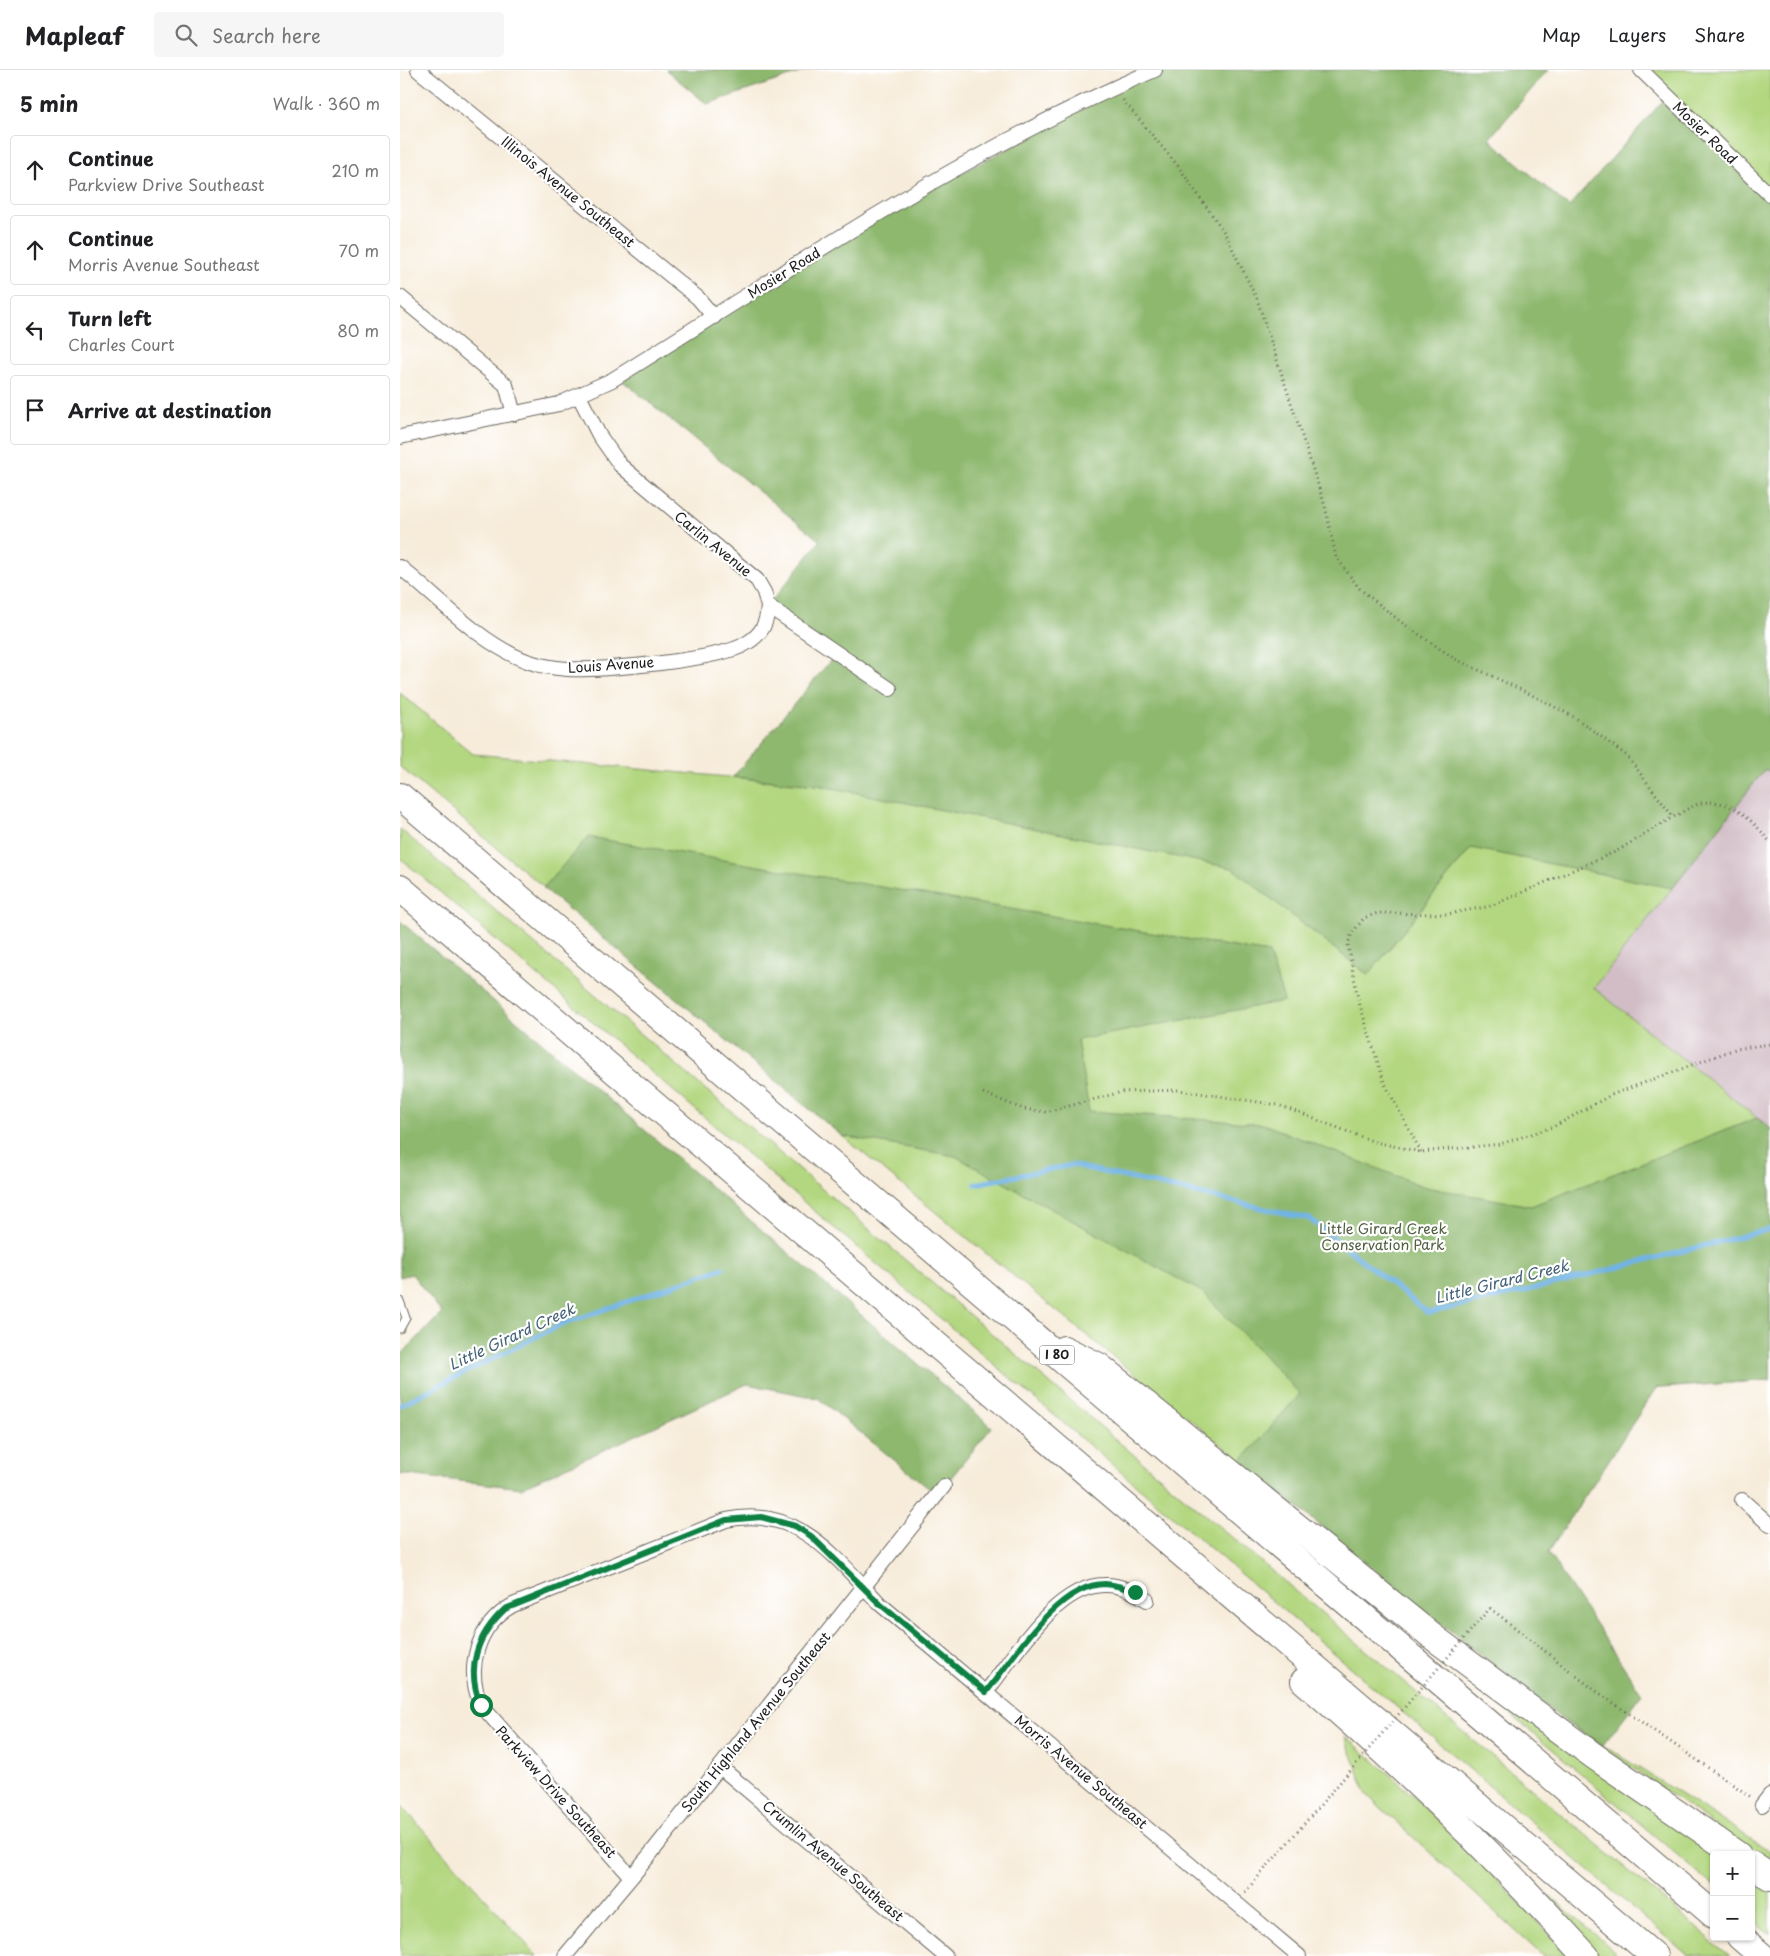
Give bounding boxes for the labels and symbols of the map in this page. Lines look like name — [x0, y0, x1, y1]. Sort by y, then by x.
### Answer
street label: Mosier Road — [1668, 96, 1742, 169]
street label: Illinois Avenue Southeast — [497, 131, 640, 253]
street label: Mosier Road — [743, 242, 824, 303]
street label: Carlin Avenue — [670, 506, 757, 582]
street label: Louis Avenue — [567, 651, 655, 678]
park label: Little Girard Creek Conservation Park — [1319, 1218, 1447, 1255]
water label: Little Girard Creek — [1432, 1253, 1572, 1308]
water label: Little Girard Creek — [444, 1296, 579, 1375]
road number: I 80 — [1040, 1346, 1074, 1364]
route end — [1124, 1581, 1147, 1604]
street label: South Highland Avenue Southeast — [676, 1627, 835, 1816]
route start — [470, 1694, 493, 1717]
street label: Morris Avenue Southeast — [1010, 1710, 1153, 1834]
street label: Parkview Drive Southeast — [491, 1721, 622, 1863]
street label: Crumlin Avenue Southeast — [758, 1795, 909, 1926]

